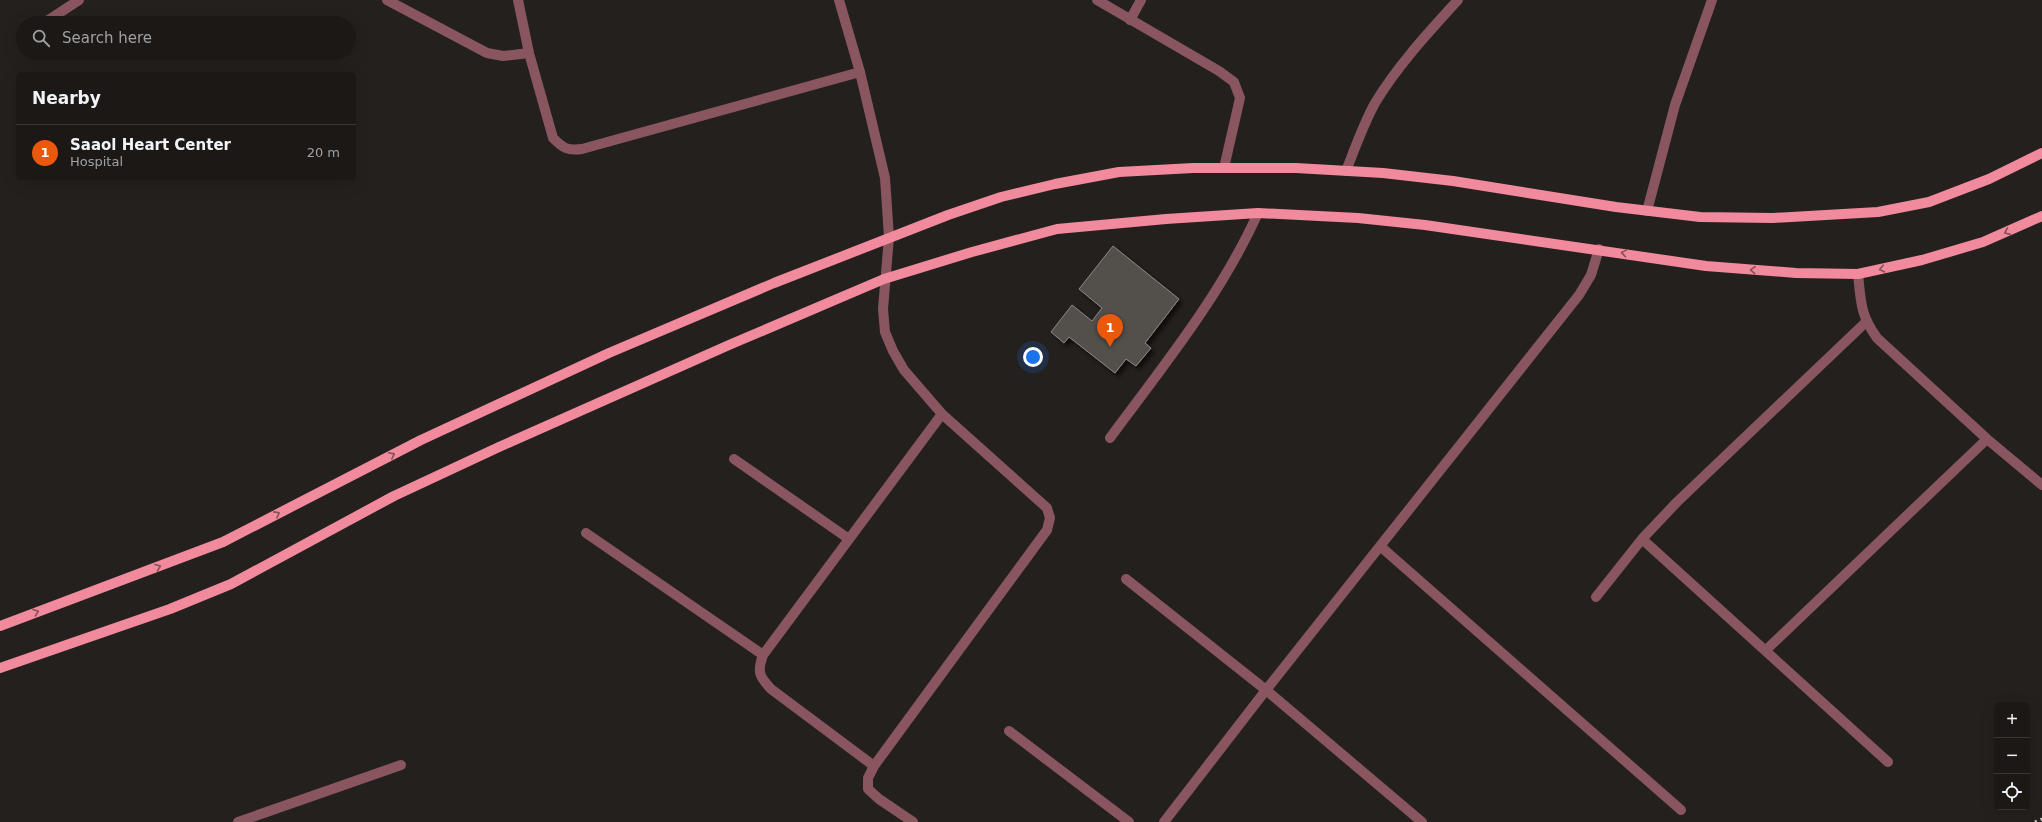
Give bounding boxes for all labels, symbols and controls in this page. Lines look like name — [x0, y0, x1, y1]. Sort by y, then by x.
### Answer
search box — [16, 16, 356, 60]
icon: search — [30, 27, 52, 49]
text: Search here — [62, 29, 152, 47]
text: Nearby — [32, 88, 101, 108]
text: Saaol Heart Center — [70, 136, 231, 154]
text: 1 — [40, 145, 50, 160]
text: 20 m — [307, 145, 340, 160]
text: Hospital — [70, 154, 123, 169]
one-way arrow — [2003, 227, 2011, 235]
one-way arrow — [1621, 249, 1627, 258]
one-way arrow — [1879, 264, 1885, 272]
one-way arrow — [1750, 265, 1756, 274]
pin: 1 — [1097, 314, 1123, 347]
your location — [1023, 347, 1043, 367]
one-way arrow — [388, 452, 396, 459]
one-way arrow — [273, 512, 280, 519]
one-way arrow — [155, 564, 162, 572]
one-way arrow — [33, 609, 40, 617]
map controls — [1994, 702, 2030, 810]
button: + — [1994, 702, 2030, 738]
button: − — [1994, 738, 2030, 774]
button: locate — [1994, 774, 2030, 810]

